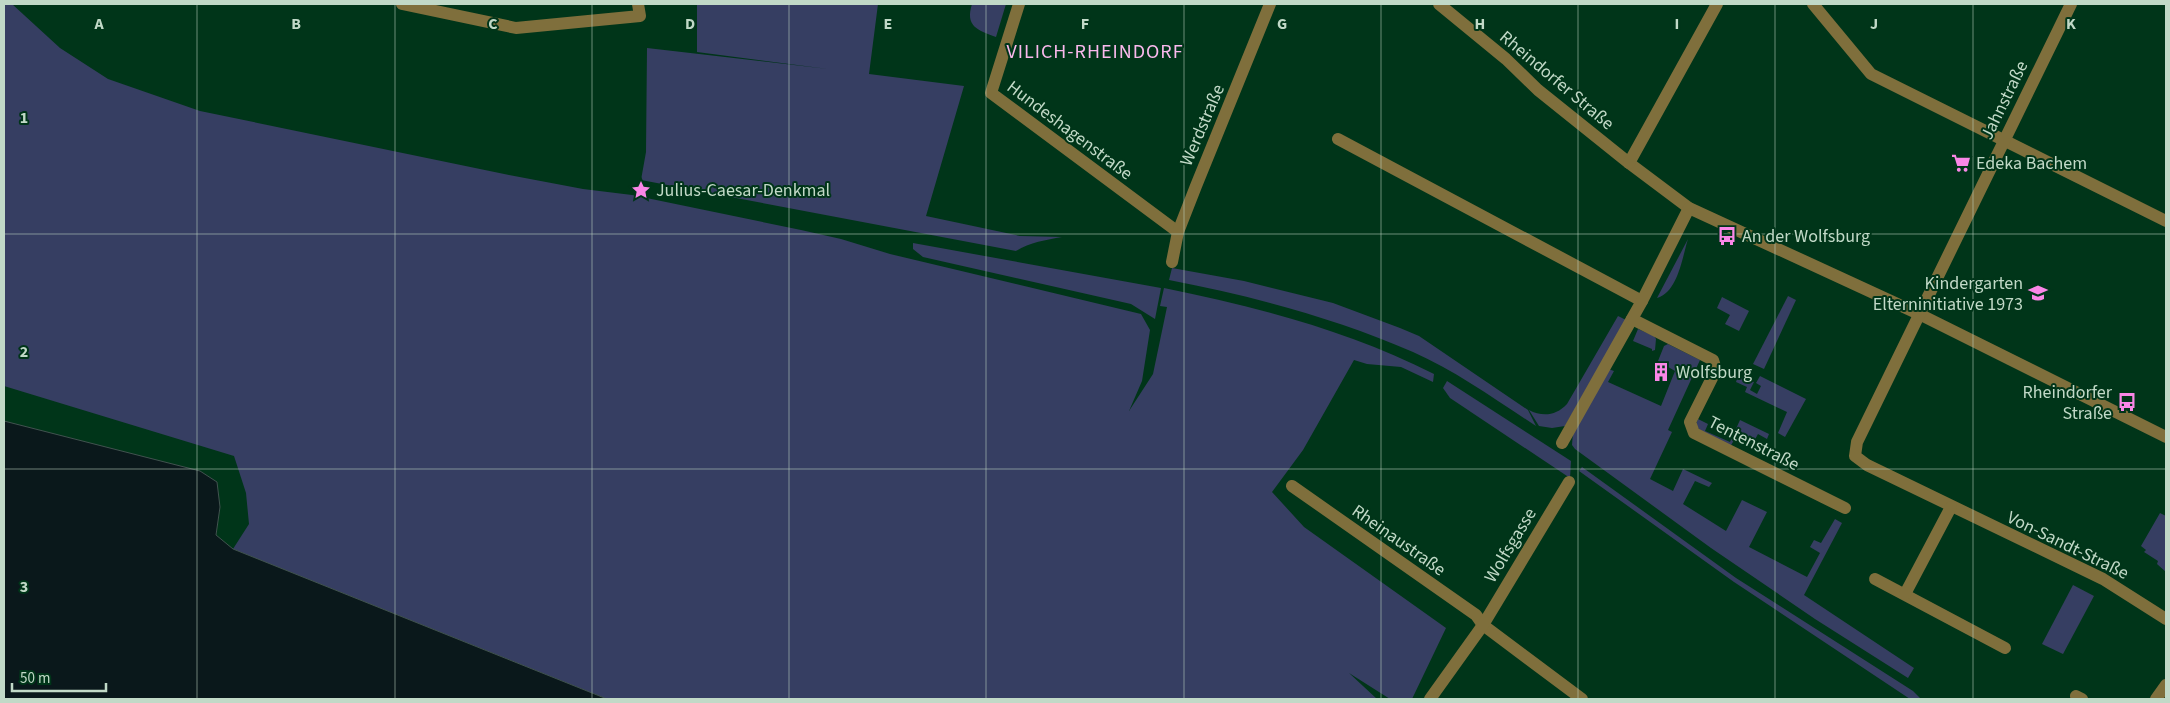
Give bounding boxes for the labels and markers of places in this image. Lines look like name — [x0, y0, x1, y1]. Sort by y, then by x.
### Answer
place label: Edeka Bachem — [1976, 151, 2087, 176]
supermarket icon: Edeka Bachem — [1950, 152, 1972, 174]
place label: Julius-Caesar-Denkmal — [656, 178, 830, 203]
place icon: Julius-Caesar-Denkmal — [630, 179, 652, 201]
place label: An der Wolfsburg — [1742, 224, 1870, 249]
bus stop icon: An der Wolfsburg — [1716, 225, 1738, 247]
place label: Kindergarten Elterninitiative 1973 — [1873, 271, 2023, 317]
school or university icon: Kindergarten Elterninitiative 1973 — [2027, 282, 2049, 304]
place label: Wolfsburg — [1676, 360, 1752, 385]
building icon: Wolfsburg — [1650, 361, 1672, 383]
place label: Rheindorfer Straße — [2023, 380, 2113, 426]
bus stop icon: Rheindorfer Straße — [2116, 391, 2138, 413]

